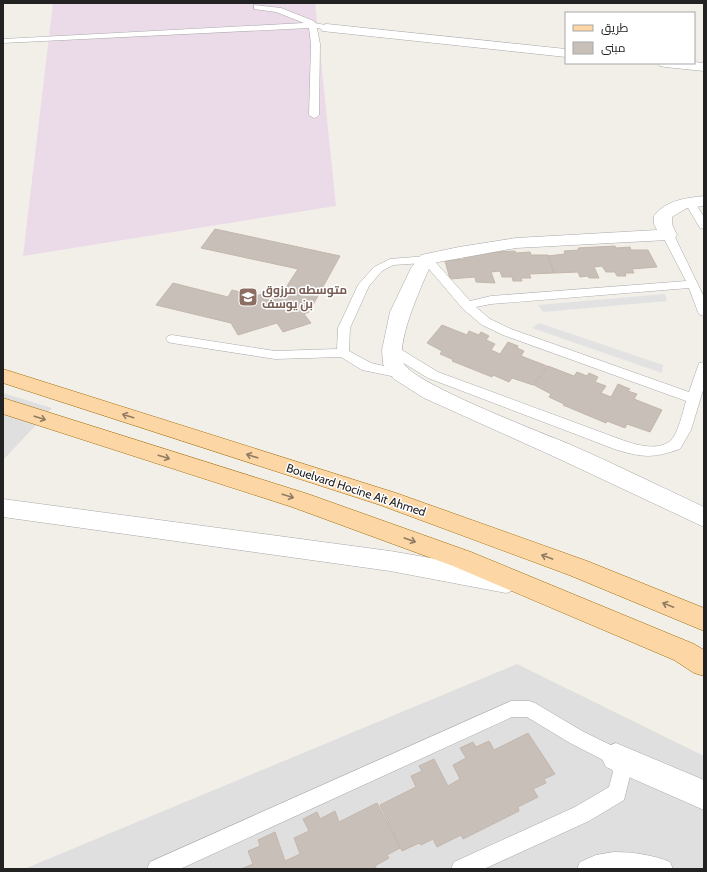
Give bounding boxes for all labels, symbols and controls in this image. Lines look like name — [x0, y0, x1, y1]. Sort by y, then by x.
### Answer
legend — [565, 12, 695, 64]
text: طريق — [601, 20, 629, 35]
text: مبنى — [601, 40, 626, 55]
place label: متوسطه مرزوق بن يوسف — [262, 282, 347, 312]
school or university icon: متوسطه مرزوق بن يوسف — [237, 286, 259, 308]
one-way arrow — [122, 412, 135, 419]
one-way arrow — [34, 414, 46, 422]
one-way arrow — [247, 451, 259, 459]
one-way arrow — [157, 454, 170, 461]
street label: Bouelvard Hocine Ait Ahmed — [284, 460, 428, 519]
one-way arrow — [282, 493, 294, 501]
one-way arrow — [404, 537, 417, 544]
one-way arrow — [541, 553, 554, 560]
one-way arrow — [662, 601, 674, 609]

